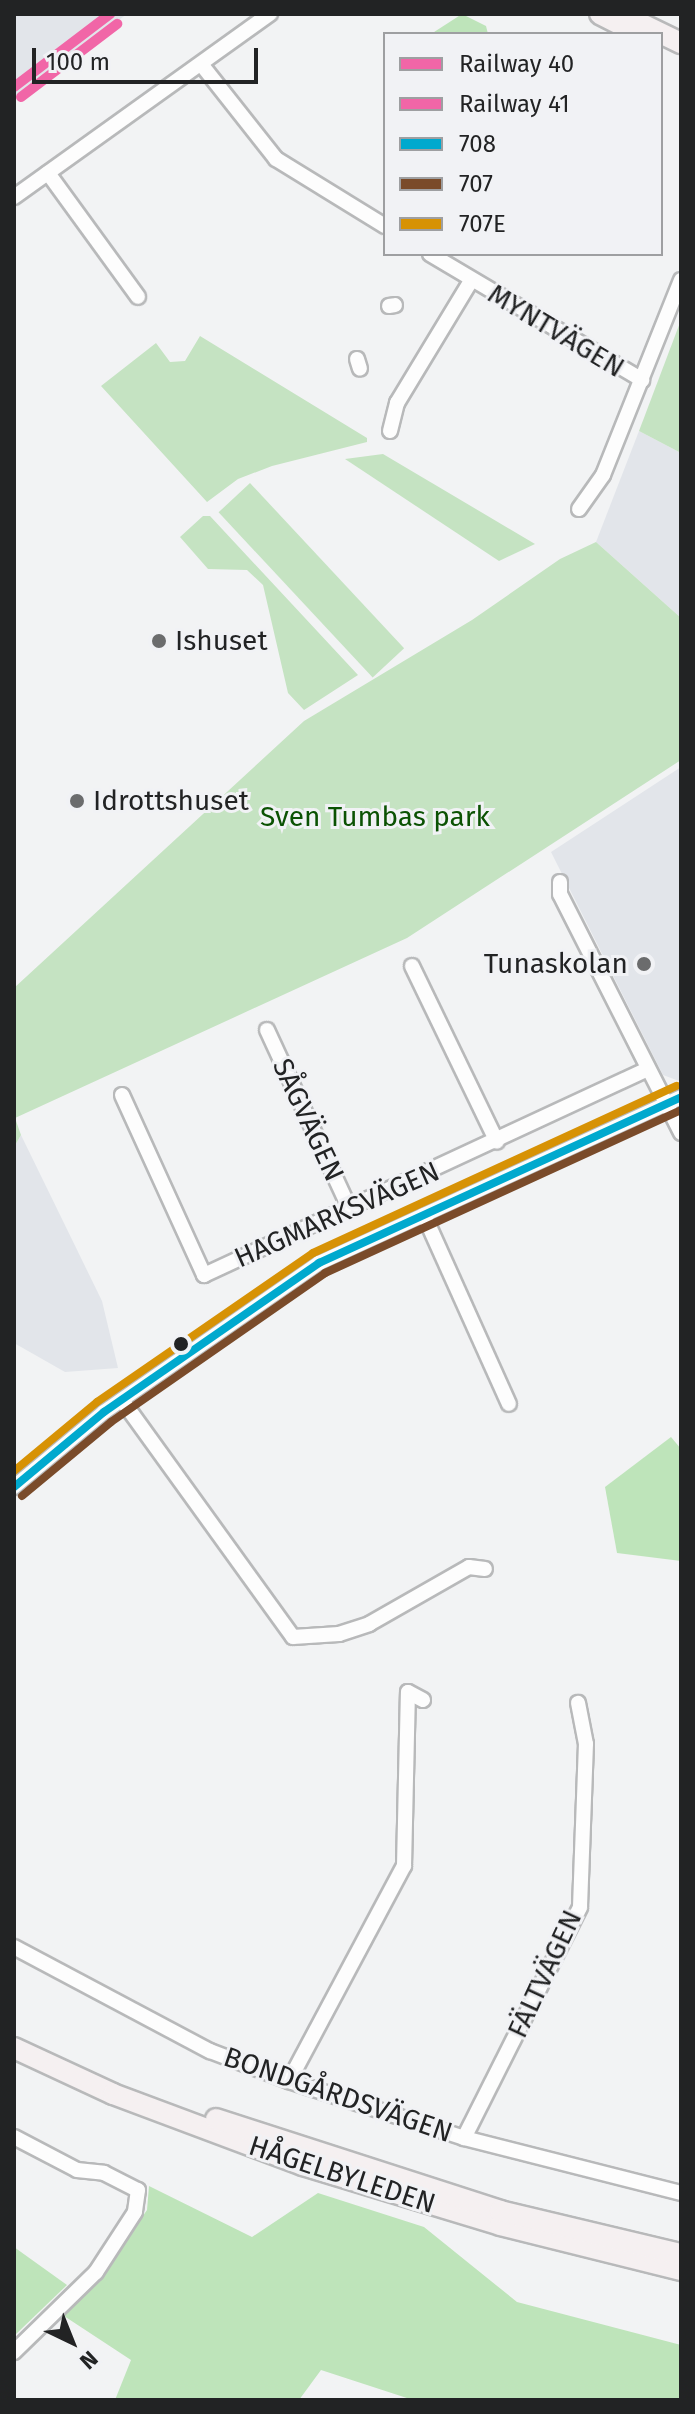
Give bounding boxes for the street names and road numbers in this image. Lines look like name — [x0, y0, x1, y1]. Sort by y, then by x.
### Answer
street label: MYNTVÄGEN — [482, 277, 630, 385]
street label: SÅGVÄGEN — [265, 1053, 351, 1187]
street label: HAGMARKSVÄGEN — [229, 1155, 445, 1275]
street label: FÄLTVÄGEN — [501, 1905, 589, 2043]
street label: BONDGÅRDSVÄGEN — [219, 2040, 457, 2150]
street label: HÅGELBYLEDEN — [244, 2129, 440, 2221]

